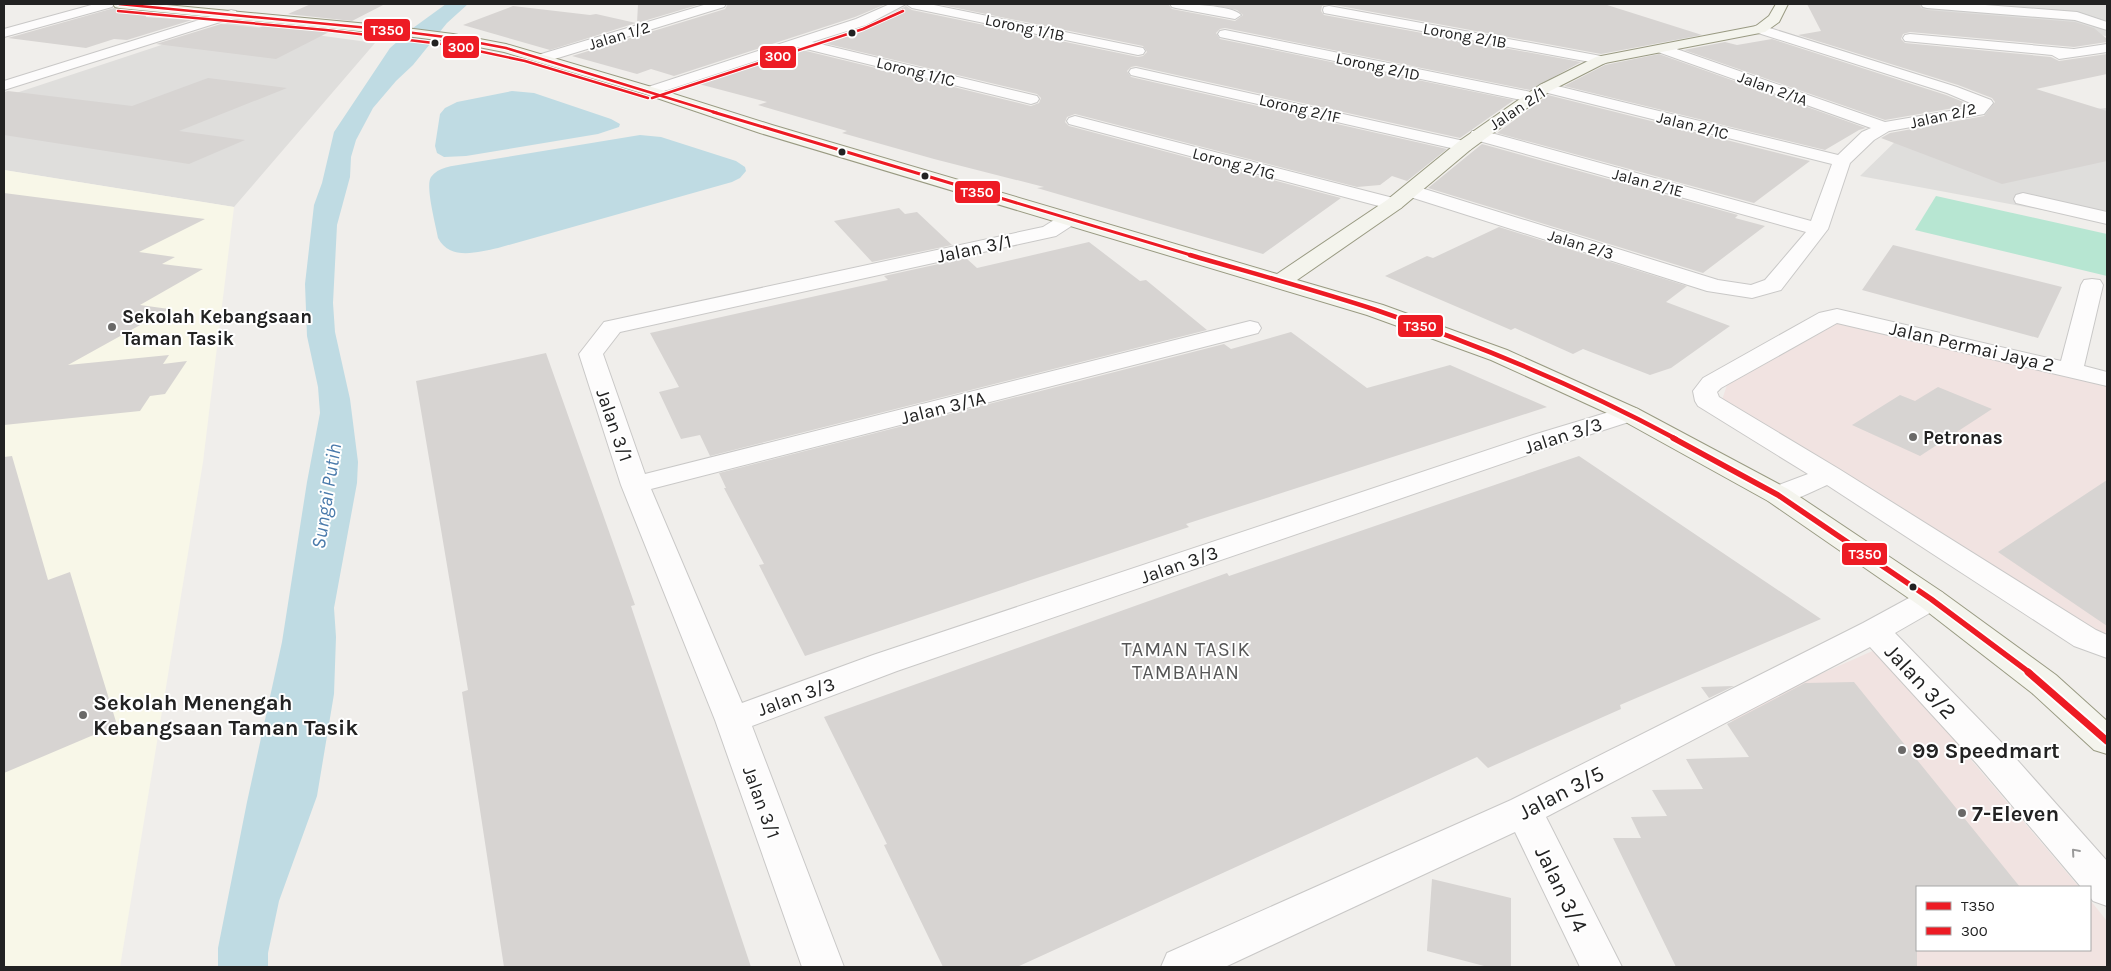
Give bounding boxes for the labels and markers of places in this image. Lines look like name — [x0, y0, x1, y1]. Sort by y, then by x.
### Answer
unlabelled marker — [847, 28, 857, 38]
unlabelled marker — [430, 38, 440, 48]
unlabelled marker — [837, 147, 847, 157]
unlabelled marker — [920, 171, 930, 181]
place label: Sekolah Kebangsaan Taman Tasik — [122, 306, 312, 350]
marker: Sekolah Kebangsaan Taman Tasik — [106, 321, 118, 333]
place label: Petronas — [1923, 427, 2003, 449]
marker: Petronas — [1907, 431, 1919, 443]
unlabelled marker — [1908, 582, 1918, 592]
place label: Sekolah Menengah Kebangsaan Taman Tasik — [93, 690, 358, 741]
marker: Sekolah Menengah Kebangsaan Taman Tasik — [77, 709, 89, 721]
place label: 99 Speedmart — [1912, 738, 2060, 764]
marker: 99 Speedmart — [1896, 744, 1908, 756]
place label: 7-Eleven — [1972, 801, 2059, 827]
marker: 7-Eleven — [1956, 807, 1968, 819]

